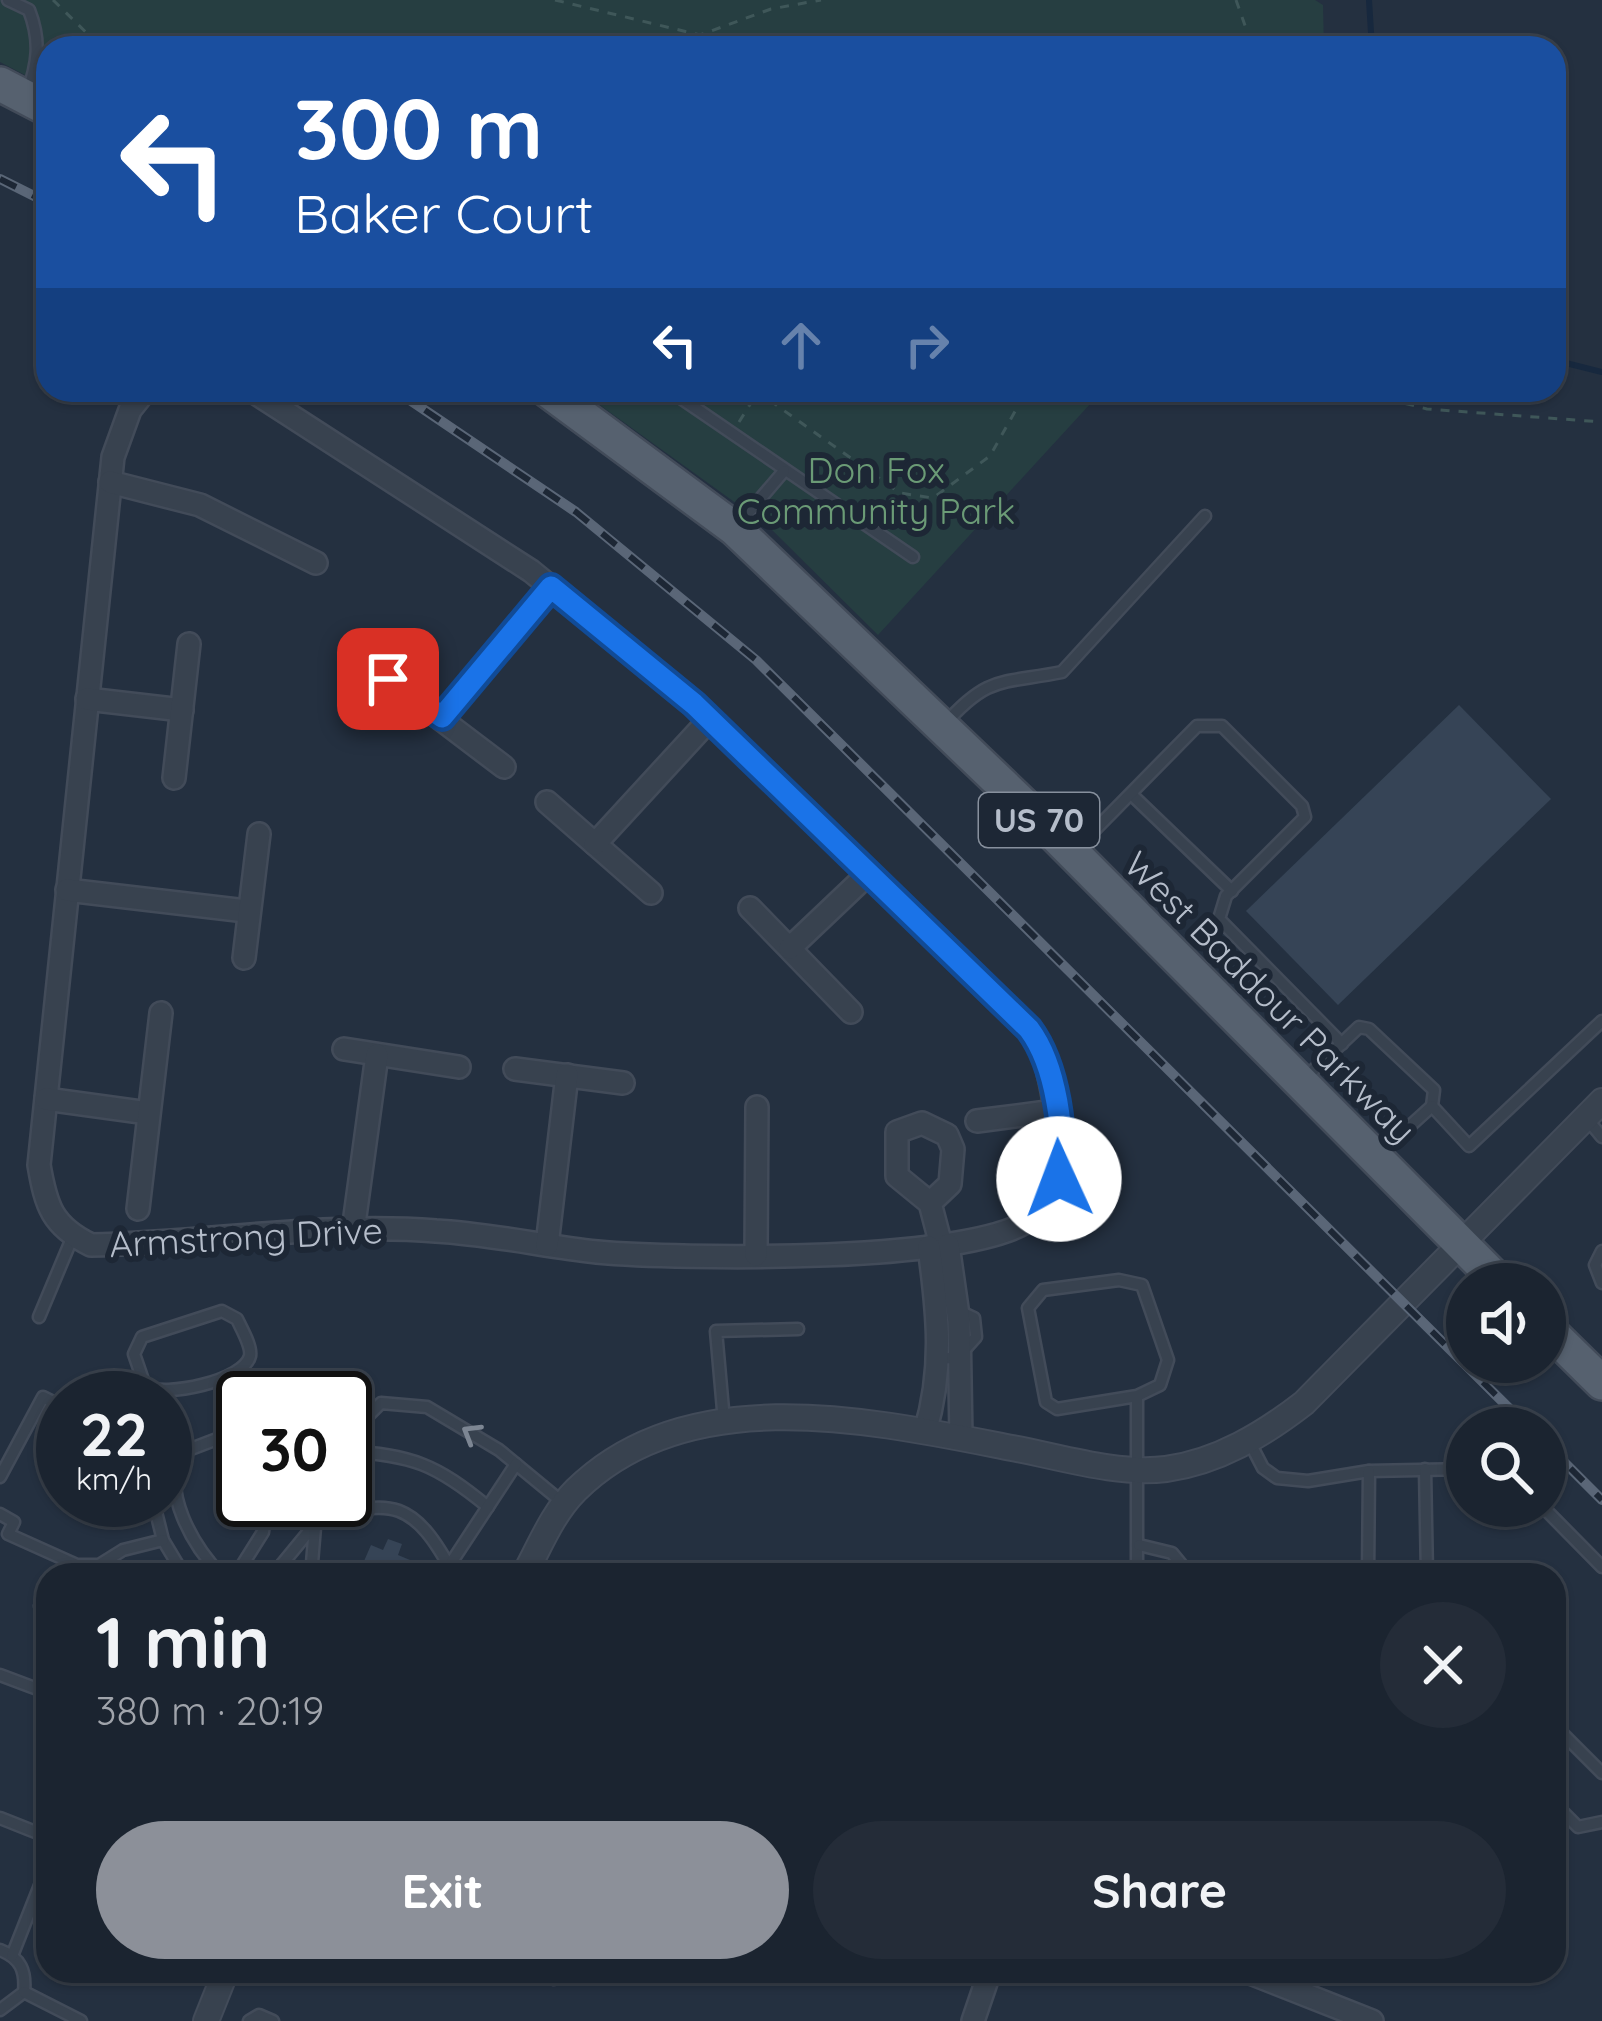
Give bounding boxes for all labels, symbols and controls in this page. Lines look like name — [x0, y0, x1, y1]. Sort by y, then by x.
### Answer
text: 300 m — [294, 75, 543, 180]
icon: left — [96, 84, 252, 240]
text: Baker Court — [294, 179, 593, 247]
icon: left — [642, 312, 708, 378]
icon: ahead — [768, 312, 834, 378]
icon: right — [894, 312, 960, 378]
park label: Don Fox Community Park — [737, 447, 1015, 533]
pin — [337, 628, 439, 730]
icon: arrive — [355, 646, 421, 712]
road number: US 70 — [979, 793, 1099, 847]
street label: West Baddour Parkway — [1115, 841, 1426, 1152]
position arrow — [996, 1116, 1122, 1242]
street label: Armstrong Drive — [108, 1207, 384, 1266]
map controls — [1446, 1263, 1566, 1527]
button: sound — [1446, 1263, 1566, 1383]
speed limit sign: 30 — [216, 1371, 372, 1527]
text: 22 — [80, 1396, 148, 1471]
button: search — [1446, 1407, 1566, 1527]
one-way arrow — [462, 1425, 484, 1448]
text: km/h — [76, 1460, 152, 1498]
text: 1 min — [96, 1596, 270, 1686]
button: close — [1380, 1602, 1506, 1728]
text: 380 m · 20:19 — [96, 1686, 324, 1735]
button: Exit — [96, 1821, 789, 1959]
button: Share — [813, 1821, 1506, 1959]

